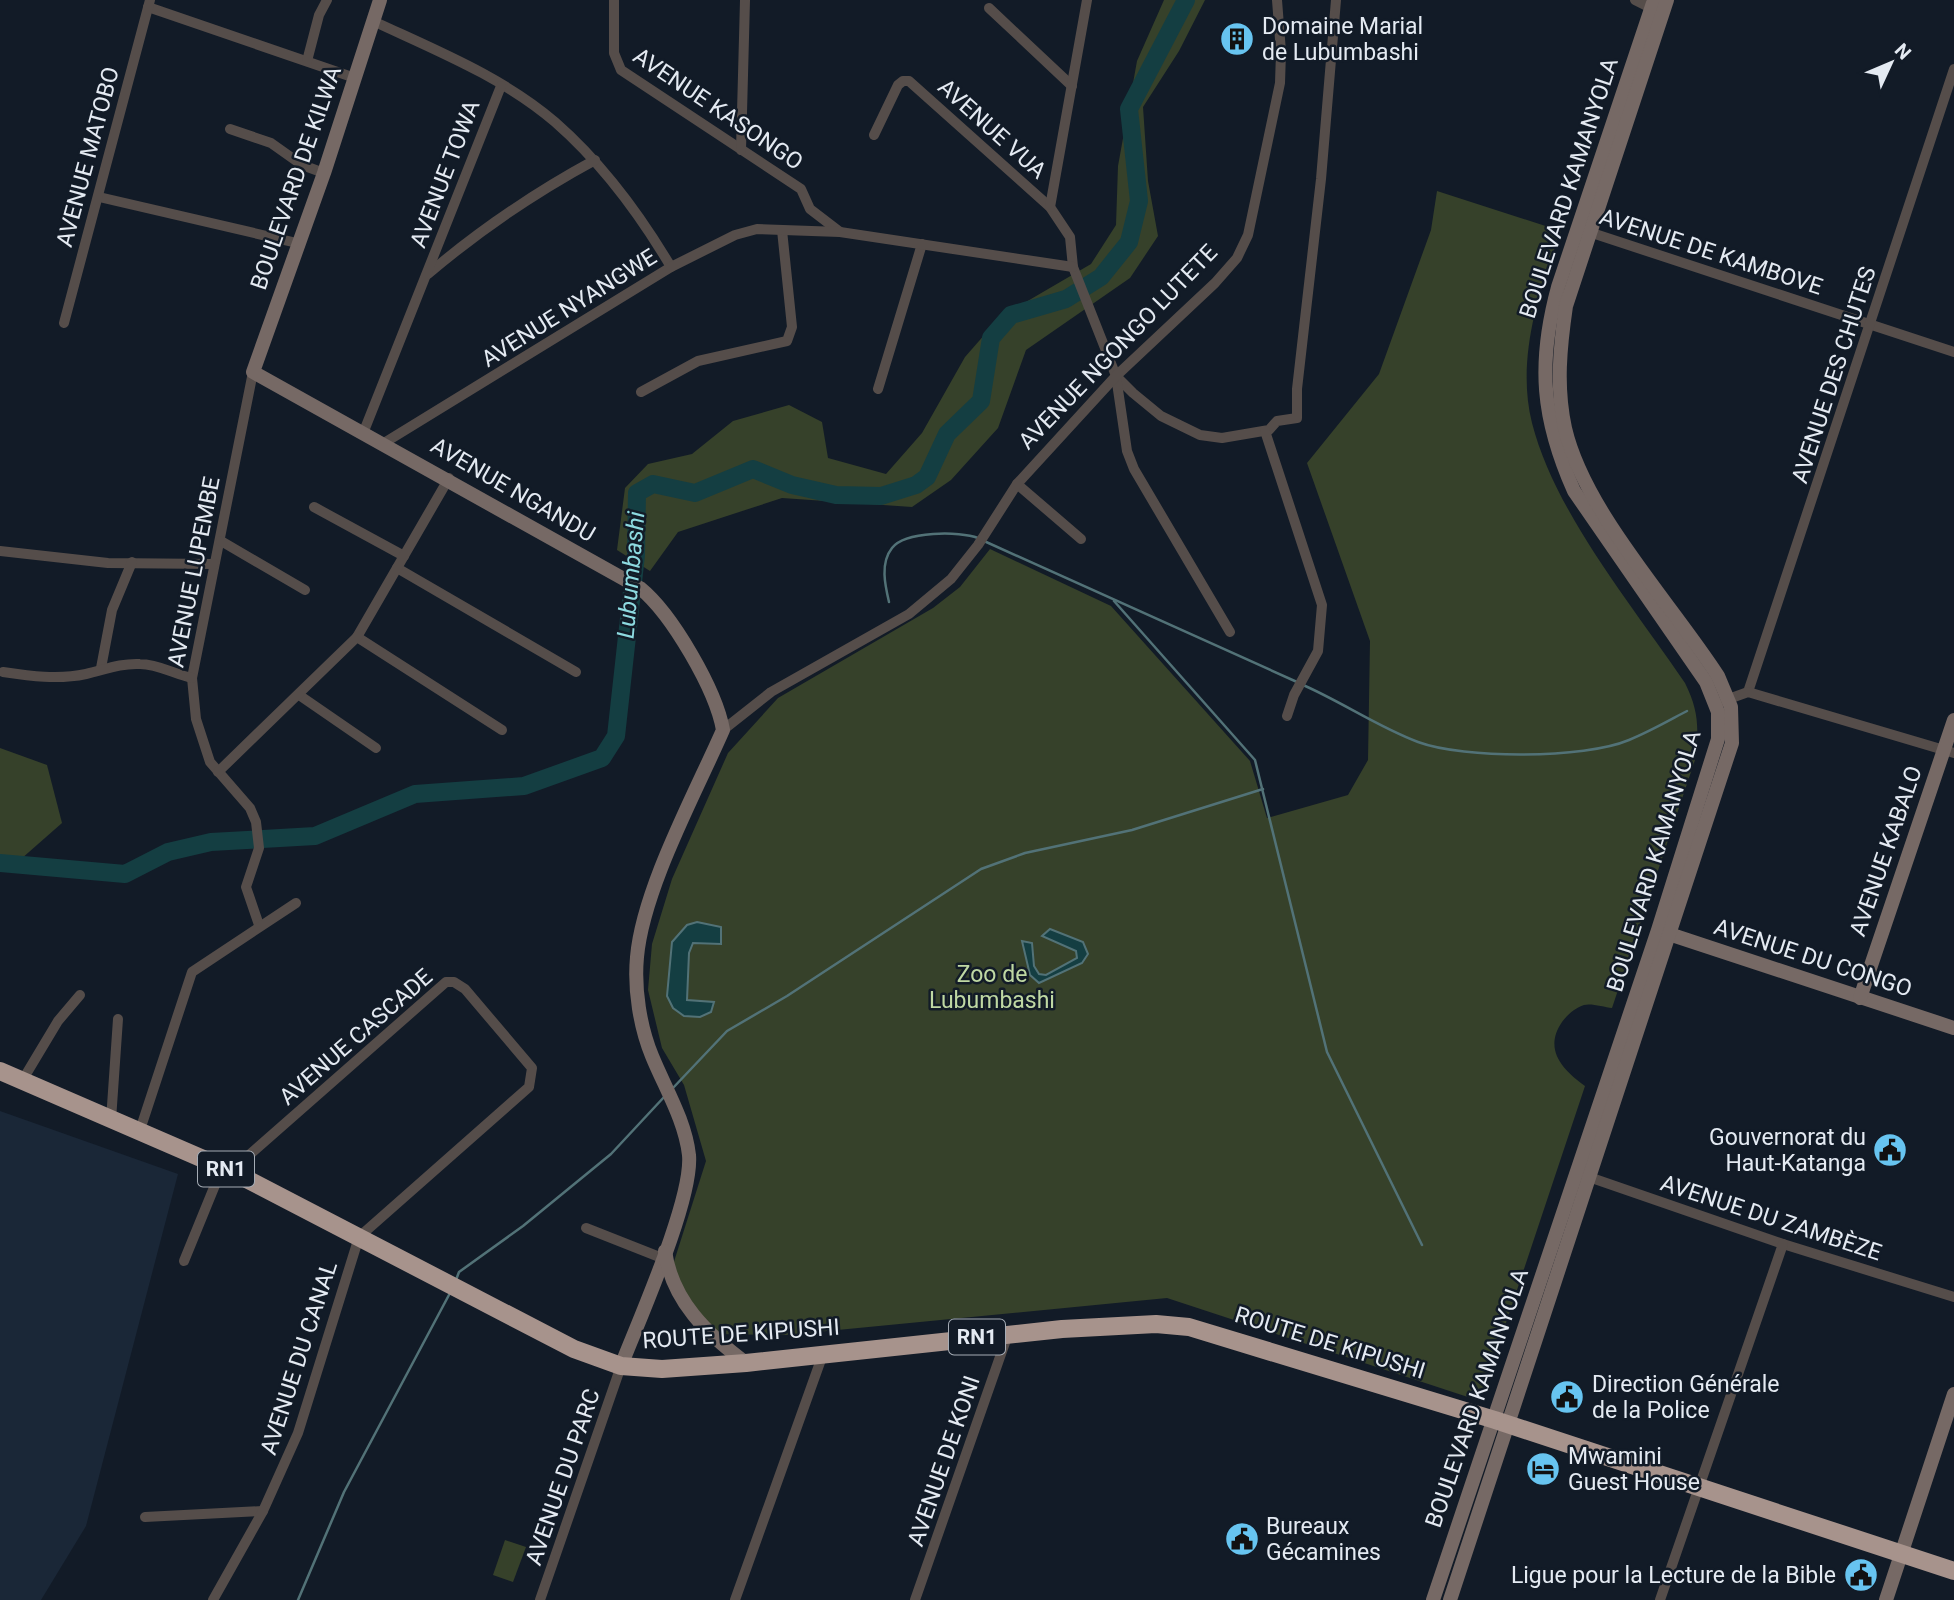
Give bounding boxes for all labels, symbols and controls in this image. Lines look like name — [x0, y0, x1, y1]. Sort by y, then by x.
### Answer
place label: Domaine Marial de Lubumbashi — [1262, 13, 1423, 66]
building icon: Domaine Marial de Lubumbashi — [1218, 20, 1256, 58]
north arrow — [1856, 28, 1926, 98]
text: N — [1890, 39, 1916, 64]
street label: AVENUE KASONGO — [628, 42, 808, 176]
street label: BOULEVARD KAMANYOLA — [1514, 54, 1624, 322]
street label: BOULEVARD DE KILWA — [245, 63, 347, 293]
street label: AVENUE MATOBO — [51, 64, 125, 250]
street label: AVENUE VUA — [932, 73, 1052, 185]
street label: AVENUE TOWA — [405, 97, 485, 251]
street label: AVENUE DE KAMBOVE — [1596, 203, 1826, 301]
street label: AVENUE NGONGO LUTETE — [1013, 239, 1223, 455]
street label: AVENUE NYANGWE — [477, 243, 661, 373]
street label: AVENUE DES CHUTES — [1786, 263, 1882, 487]
street label: AVENUE NGANDU — [426, 432, 600, 548]
street label: AVENUE LUPEMBE — [162, 474, 226, 670]
water label: Lubumbashi — [612, 510, 651, 640]
street label: BOULEVARD KAMANYOLA — [1601, 727, 1707, 995]
street label: AVENUE KABALO — [1844, 762, 1928, 940]
street label: AVENUE DU CONGO — [1711, 913, 1915, 1003]
park label: Zoo de Lubumbashi — [929, 961, 1055, 1014]
street label: AVENUE CASCADE — [274, 963, 438, 1111]
place label: Gouvernorat du Haut-Katanga — [1709, 1124, 1866, 1177]
public building icon: Gouvernorat du Haut-Katanga — [1871, 1131, 1909, 1169]
road number: RN1 — [198, 1152, 254, 1186]
street label: AVENUE DU ZAMBÈZE — [1657, 1169, 1885, 1267]
street label: AVENUE DU CANAL — [255, 1258, 343, 1458]
street label: BOULEVARD KAMANYOLA — [1420, 1265, 1534, 1531]
street label: ROUTE DE KIPUSHI — [1232, 1301, 1428, 1385]
street label: ROUTE DE KIPUSHI — [641, 1314, 841, 1354]
road number: RN1 — [949, 1320, 1005, 1354]
place label: Direction Générale de la Police — [1592, 1371, 1780, 1424]
street label: AVENUE DE KONI — [902, 1372, 986, 1550]
public building icon: Direction Générale de la Police — [1548, 1378, 1586, 1416]
street label: AVENUE DU PARC — [520, 1385, 606, 1569]
place label: Mwamini Guest House — [1568, 1443, 1700, 1496]
hotel icon: Mwamini Guest House — [1524, 1450, 1562, 1488]
place label: Bureaux Gécamines — [1266, 1513, 1381, 1566]
public building icon: Bureaux Gécamines — [1223, 1520, 1261, 1558]
public building icon: Ligue pour la Lecture de la Bible — [1842, 1556, 1880, 1594]
place label: Ligue pour la Lecture de la Bible — [1511, 1562, 1836, 1589]

